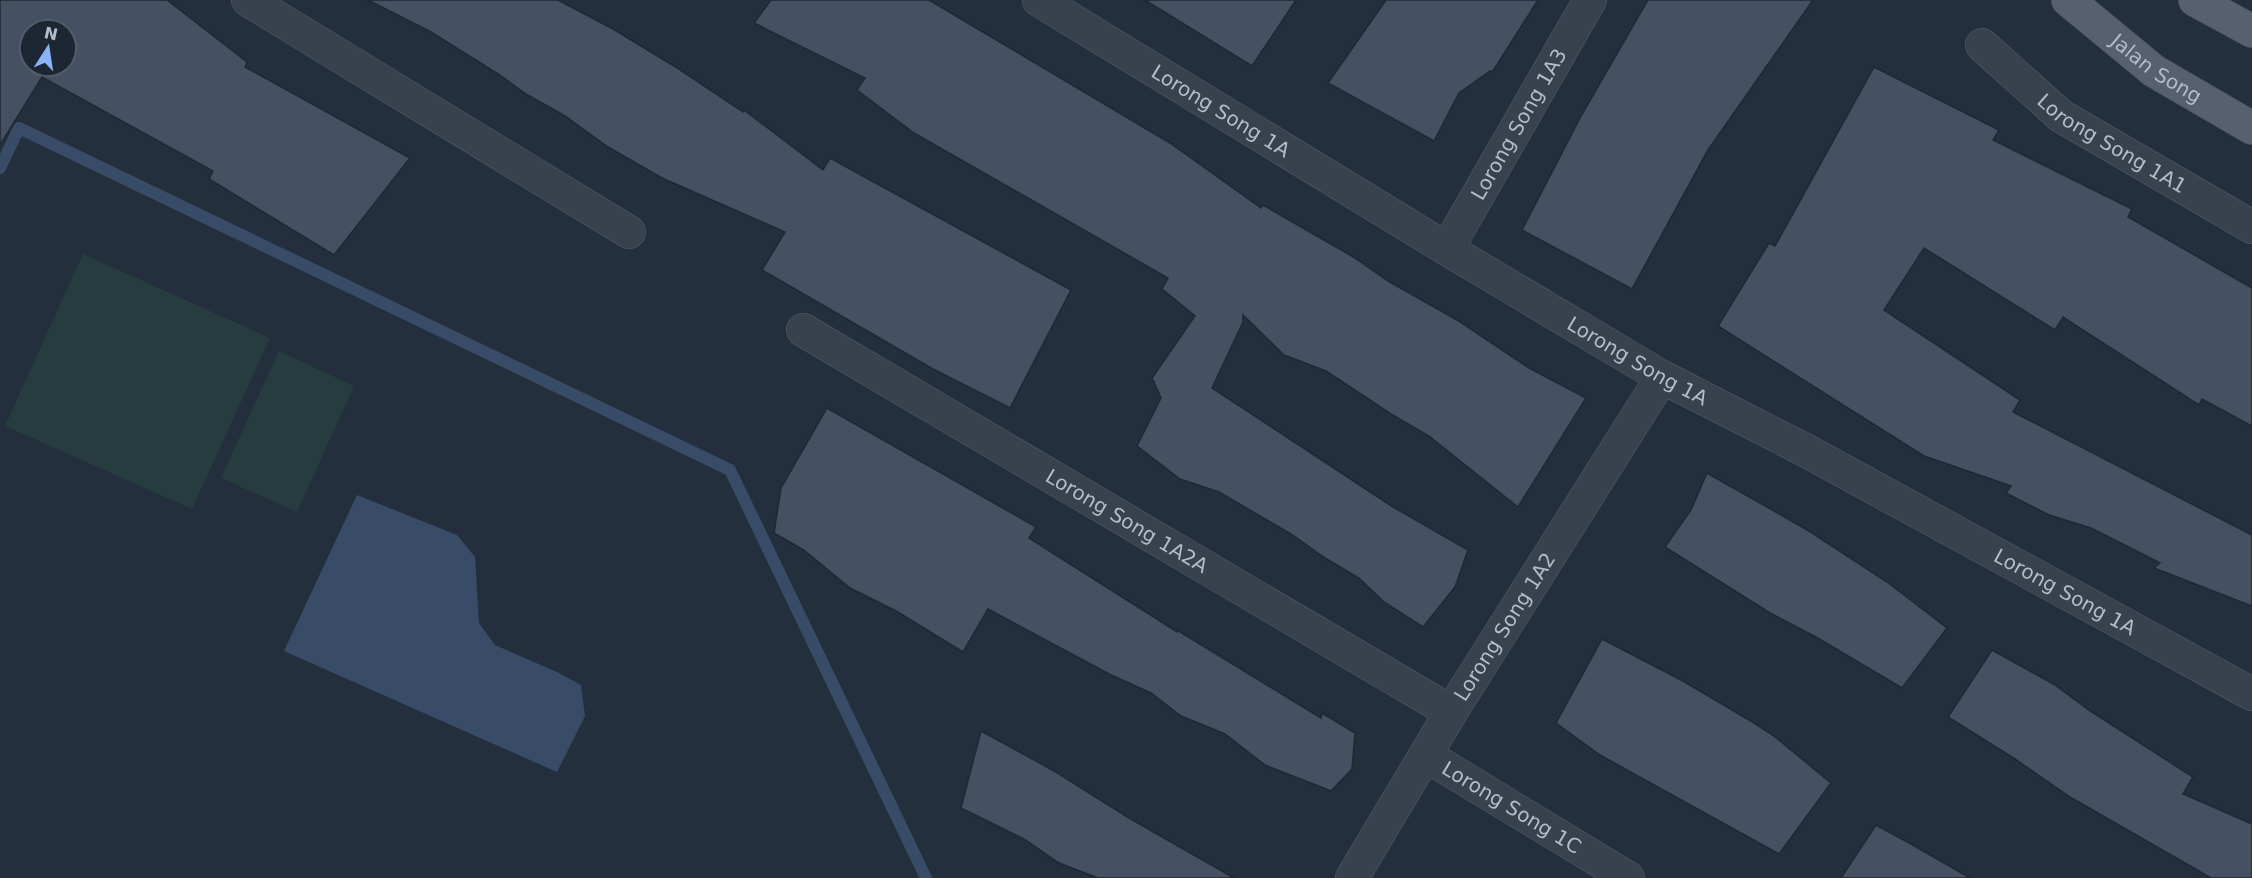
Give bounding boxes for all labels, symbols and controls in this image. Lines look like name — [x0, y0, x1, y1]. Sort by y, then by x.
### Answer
north arrow — [18, 18, 78, 78]
text: N — [42, 23, 60, 45]
street label: Jalan Song — [2105, 27, 2206, 108]
street label: Lorong Song 1A3 — [1466, 44, 1572, 204]
street label: Lorong Song 1A — [1147, 60, 1295, 163]
street label: Lorong Song 1A1 — [2032, 89, 2191, 198]
street label: Lorong Song 1A — [1563, 311, 1712, 410]
street label: Lorong Song 1A2A — [1041, 464, 1213, 578]
street label: Lorong Song 1A — [1990, 544, 2140, 640]
street label: Lorong Song 1A2 — [1449, 548, 1560, 705]
street label: Lorong Song 1C — [1438, 756, 1585, 859]

